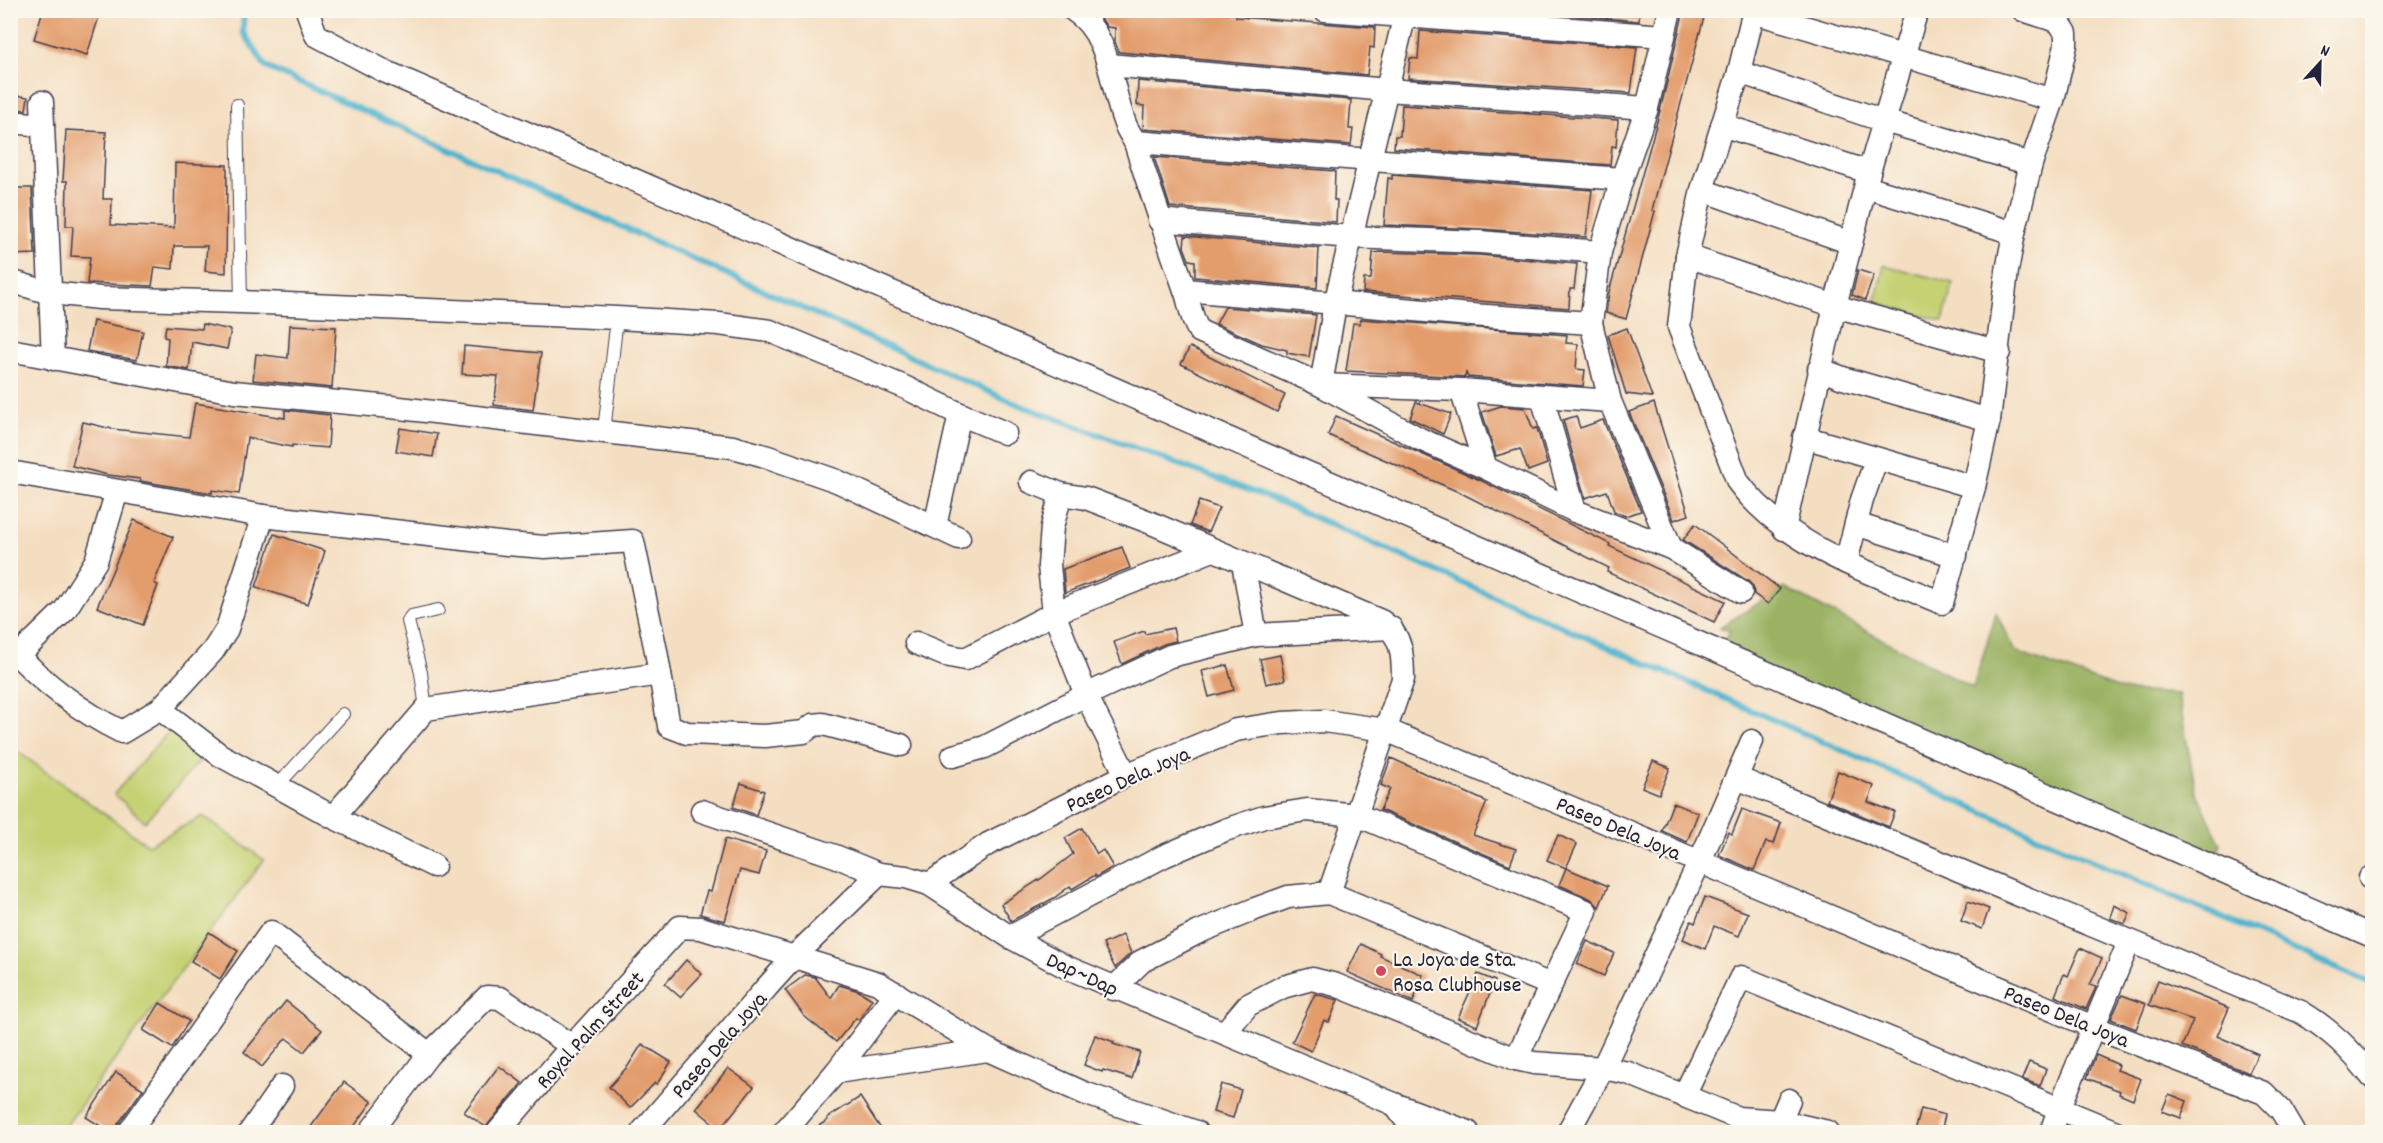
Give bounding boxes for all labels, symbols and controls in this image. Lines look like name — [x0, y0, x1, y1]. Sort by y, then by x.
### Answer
north arrow — [2290, 33, 2350, 93]
text: N — [2317, 39, 2333, 64]
street label: Paseo Dela Joya — [1061, 740, 1196, 822]
street label: Paseo Dela Joya — [1550, 790, 1685, 871]
street label: Dap~Dap — [1040, 946, 1123, 1006]
place label: La Joya de Sta. Rosa Clubhouse — [1393, 946, 1522, 1002]
marker: La Joya de Sta. Rosa Clubhouse — [1374, 964, 1388, 978]
street label: Royal Palm Street — [530, 966, 653, 1097]
street label: Paseo Dela Joya — [1998, 979, 2134, 1058]
street label: Paseo Dela Joya — [665, 986, 776, 1107]

